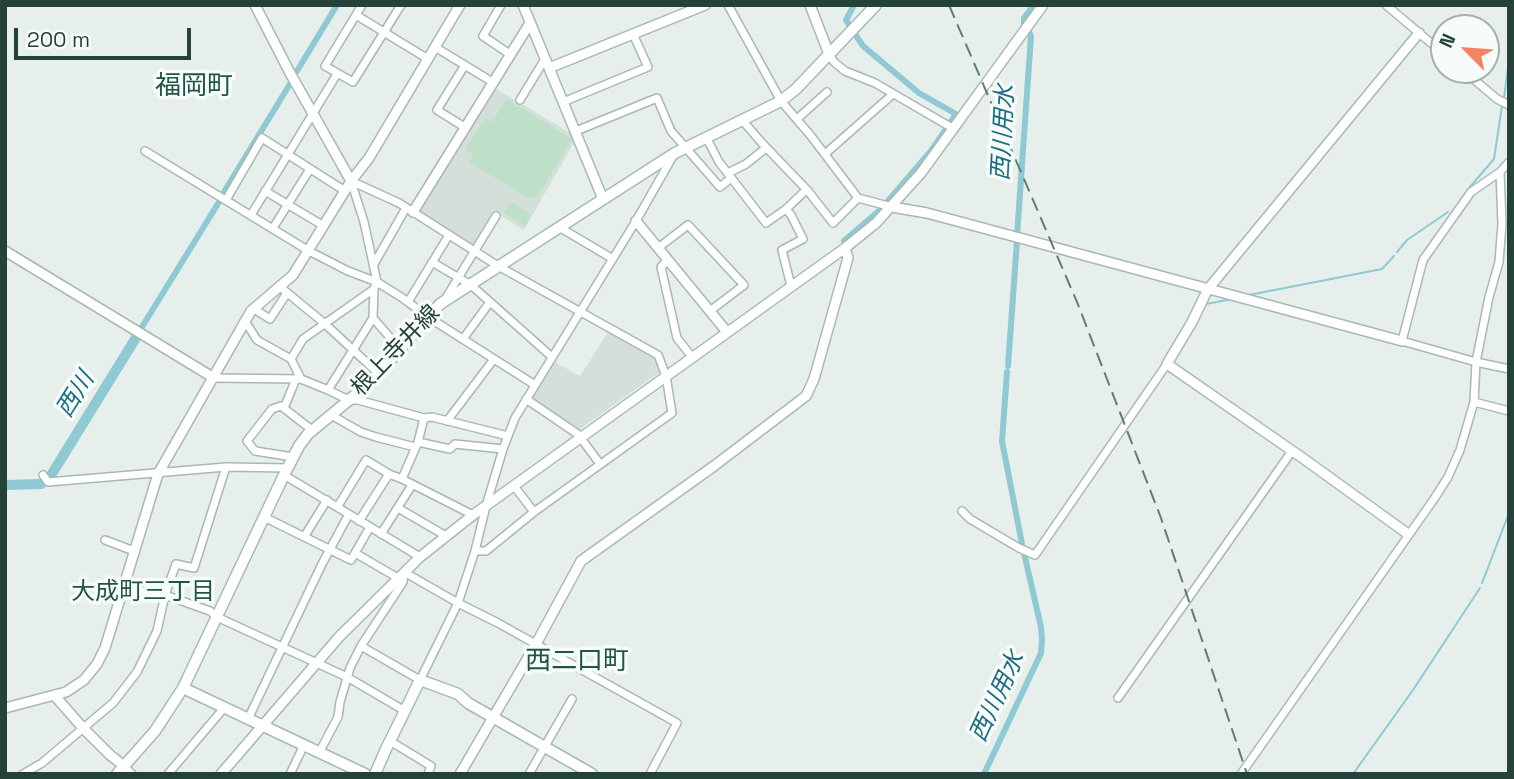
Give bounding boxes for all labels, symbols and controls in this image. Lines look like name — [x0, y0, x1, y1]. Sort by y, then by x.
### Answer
scale bar — [18, 14, 194, 58]
north arrow — [1430, 14, 1500, 84]
text: 200 m — [27, 26, 90, 53]
text: N — [1433, 30, 1461, 52]
district label: 福岡町 — [155, 71, 233, 103]
water label: 西川用水 — [987, 84, 1021, 182]
street label: 根上寺井線 — [346, 300, 446, 402]
water label: 西川 — [51, 367, 101, 423]
district label: 大成町三丁目 — [71, 578, 215, 606]
district label: 西二口町 — [525, 646, 629, 678]
water label: 西川用水 — [965, 647, 1031, 747]

